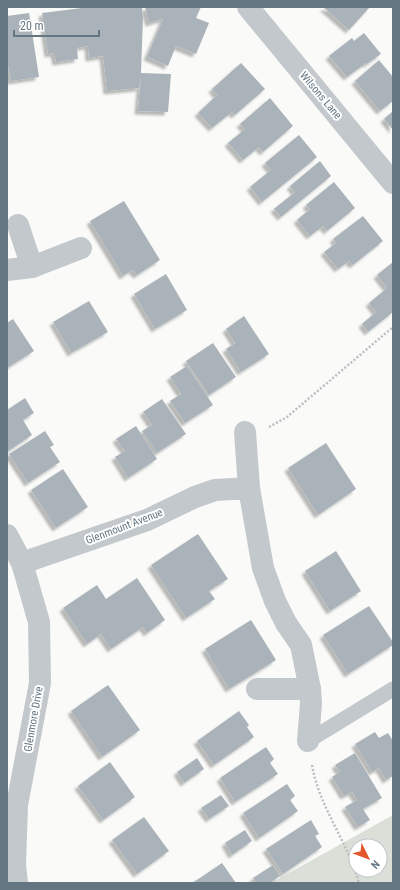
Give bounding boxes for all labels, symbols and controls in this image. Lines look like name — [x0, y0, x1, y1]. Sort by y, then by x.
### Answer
scale bar — [14, 12, 99, 38]
text: 20 m — [20, 19, 44, 33]
street label: Wilsons Lane — [297, 69, 344, 122]
street label: Glenmount Avenue — [84, 506, 165, 547]
street label: Glenmore Drive — [21, 685, 46, 753]
north arrow — [348, 838, 388, 878]
text: N — [368, 857, 382, 871]

